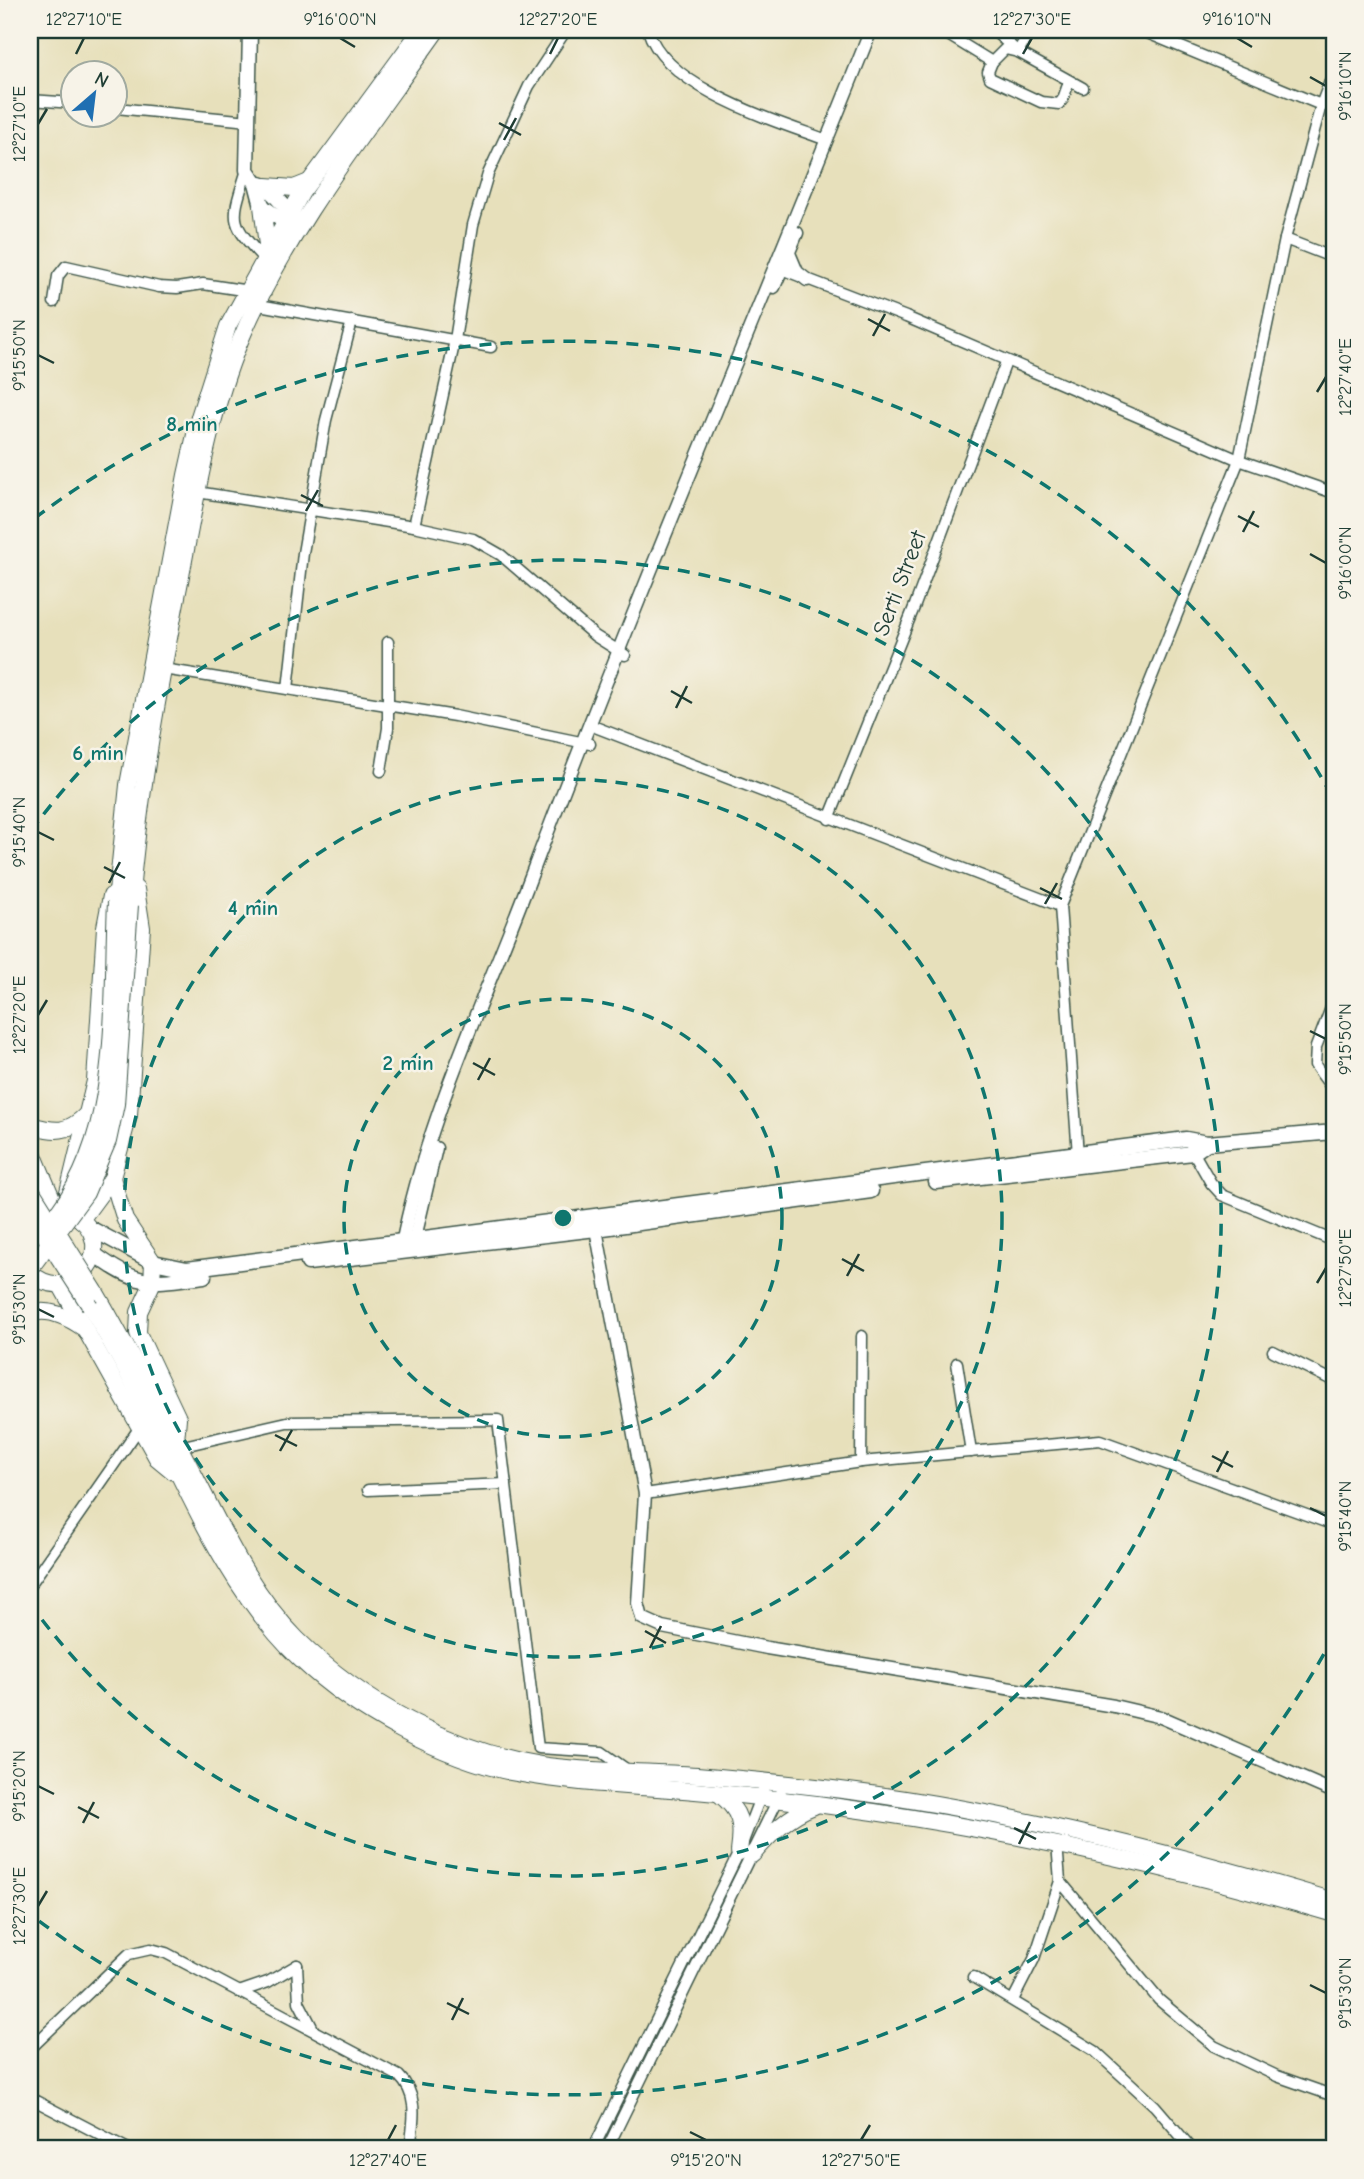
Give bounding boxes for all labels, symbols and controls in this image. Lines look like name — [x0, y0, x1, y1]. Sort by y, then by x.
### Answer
text: 12°27'10"E — [46, 9, 122, 30]
text: 9°16'00"N — [303, 9, 377, 30]
text: 12°27'20"E — [519, 9, 597, 30]
text: 12°27'30"E — [993, 9, 1071, 30]
text: 9°16'10"N — [1202, 9, 1272, 30]
text: 9°16'10"N — [1335, 51, 1356, 121]
north arrow — [60, 60, 130, 130]
text: N — [91, 67, 112, 92]
text: 12°27'10"E — [9, 86, 30, 162]
text: 9°15'50"N — [9, 319, 30, 391]
text: 12°27'40"E — [1335, 338, 1356, 416]
text: 8 min — [166, 412, 218, 436]
street label: Serti Street — [867, 525, 932, 640]
text: 9°16'00"N — [1335, 526, 1356, 600]
text: 6 min — [72, 741, 124, 765]
text: 9°15'40"N — [9, 797, 30, 867]
text: 4 min — [228, 896, 278, 920]
text: 12°27'20"E — [9, 976, 30, 1054]
text: 9°15'50"N — [1335, 1003, 1356, 1075]
text: 2 min — [382, 1051, 434, 1075]
centre of rings — [551, 1206, 575, 1230]
text: 12°27'50"E — [1335, 1228, 1356, 1307]
text: 9°15'30"N — [9, 1273, 30, 1345]
text: 9°15'40"N — [1335, 1481, 1356, 1551]
text: 9°15'20"N — [9, 1750, 30, 1822]
text: 12°27'30"E — [9, 1867, 30, 1945]
text: 9°15'30"N — [1335, 1957, 1356, 2029]
text: 12°27'40"E — [349, 2150, 427, 2171]
text: 9°15'20"N — [670, 2150, 742, 2171]
text: 12°27'50"E — [822, 2150, 901, 2171]

